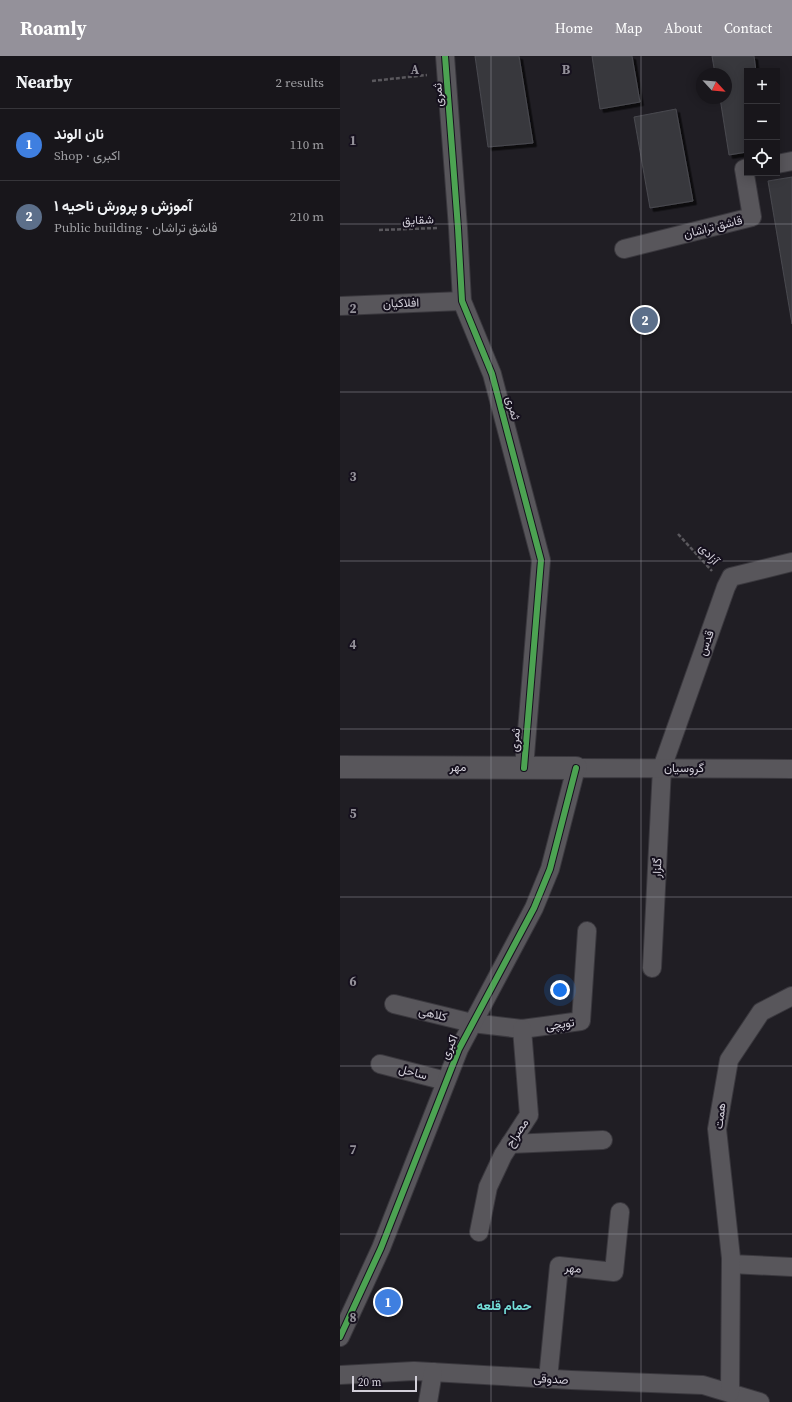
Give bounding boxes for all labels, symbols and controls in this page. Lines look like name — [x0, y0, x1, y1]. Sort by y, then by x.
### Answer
text: Roamly — [20, 15, 87, 41]
text: Home — [555, 18, 593, 38]
text: Map — [615, 18, 642, 38]
text: About — [664, 18, 702, 38]
text: Contact — [724, 18, 772, 38]
text: A — [411, 61, 420, 78]
text: B — [562, 61, 571, 78]
north arrow — [696, 68, 732, 104]
map controls — [744, 68, 780, 176]
button: + — [744, 68, 780, 104]
text: Nearby — [16, 70, 72, 94]
text: 2 results — [276, 74, 324, 91]
street label: ثمری — [429, 82, 447, 107]
button: − — [744, 104, 780, 140]
text: نان الوند — [54, 123, 104, 144]
text: 1 — [349, 132, 357, 149]
text: 1 — [25, 136, 33, 153]
text: 110 m — [290, 136, 324, 153]
button: locate — [744, 140, 780, 176]
text: Shop · اکبری — [54, 147, 120, 164]
text: آموزش و پرورش ناحیه ۱ — [54, 195, 192, 216]
text: 2 — [25, 208, 33, 225]
text: 210 m — [290, 208, 324, 225]
street label: شقایق — [402, 211, 434, 229]
street label: قاشق تراشان — [682, 212, 744, 242]
text: Public building · قاشق تراشان — [54, 219, 217, 236]
street label: افلاکیان — [383, 294, 419, 312]
text: 2 — [349, 300, 357, 317]
pin: 2 — [632, 305, 658, 335]
street label: ثمری — [502, 394, 524, 422]
text: 3 — [349, 468, 357, 485]
street label: آزادی — [695, 540, 723, 569]
street label: قدس — [694, 628, 718, 658]
text: 4 — [349, 636, 357, 653]
street label: ثمری — [506, 727, 524, 752]
street label: مهر — [448, 759, 467, 775]
street label: گروسیان — [664, 760, 704, 776]
text: 5 — [349, 805, 357, 822]
street label: گلزار — [648, 858, 666, 879]
text: 6 — [349, 973, 357, 990]
your location — [550, 980, 570, 1000]
street label: کلاهی — [417, 1003, 449, 1025]
street label: توپچی — [545, 1014, 576, 1034]
street label: اکبری — [437, 1032, 461, 1062]
street label: ساحل — [397, 1061, 429, 1083]
street label: همت — [710, 1102, 730, 1130]
street label: مصراح — [502, 1115, 533, 1151]
text: 7 — [349, 1141, 357, 1158]
street label: مهر — [563, 1259, 582, 1277]
pin: 1 — [375, 1287, 401, 1317]
district label: حمام قلعه — [476, 1297, 532, 1314]
text: 8 — [349, 1309, 357, 1326]
street label: صدوقی — [533, 1370, 569, 1388]
scale bar — [352, 1374, 417, 1393]
text: 20 m — [358, 1375, 381, 1390]

